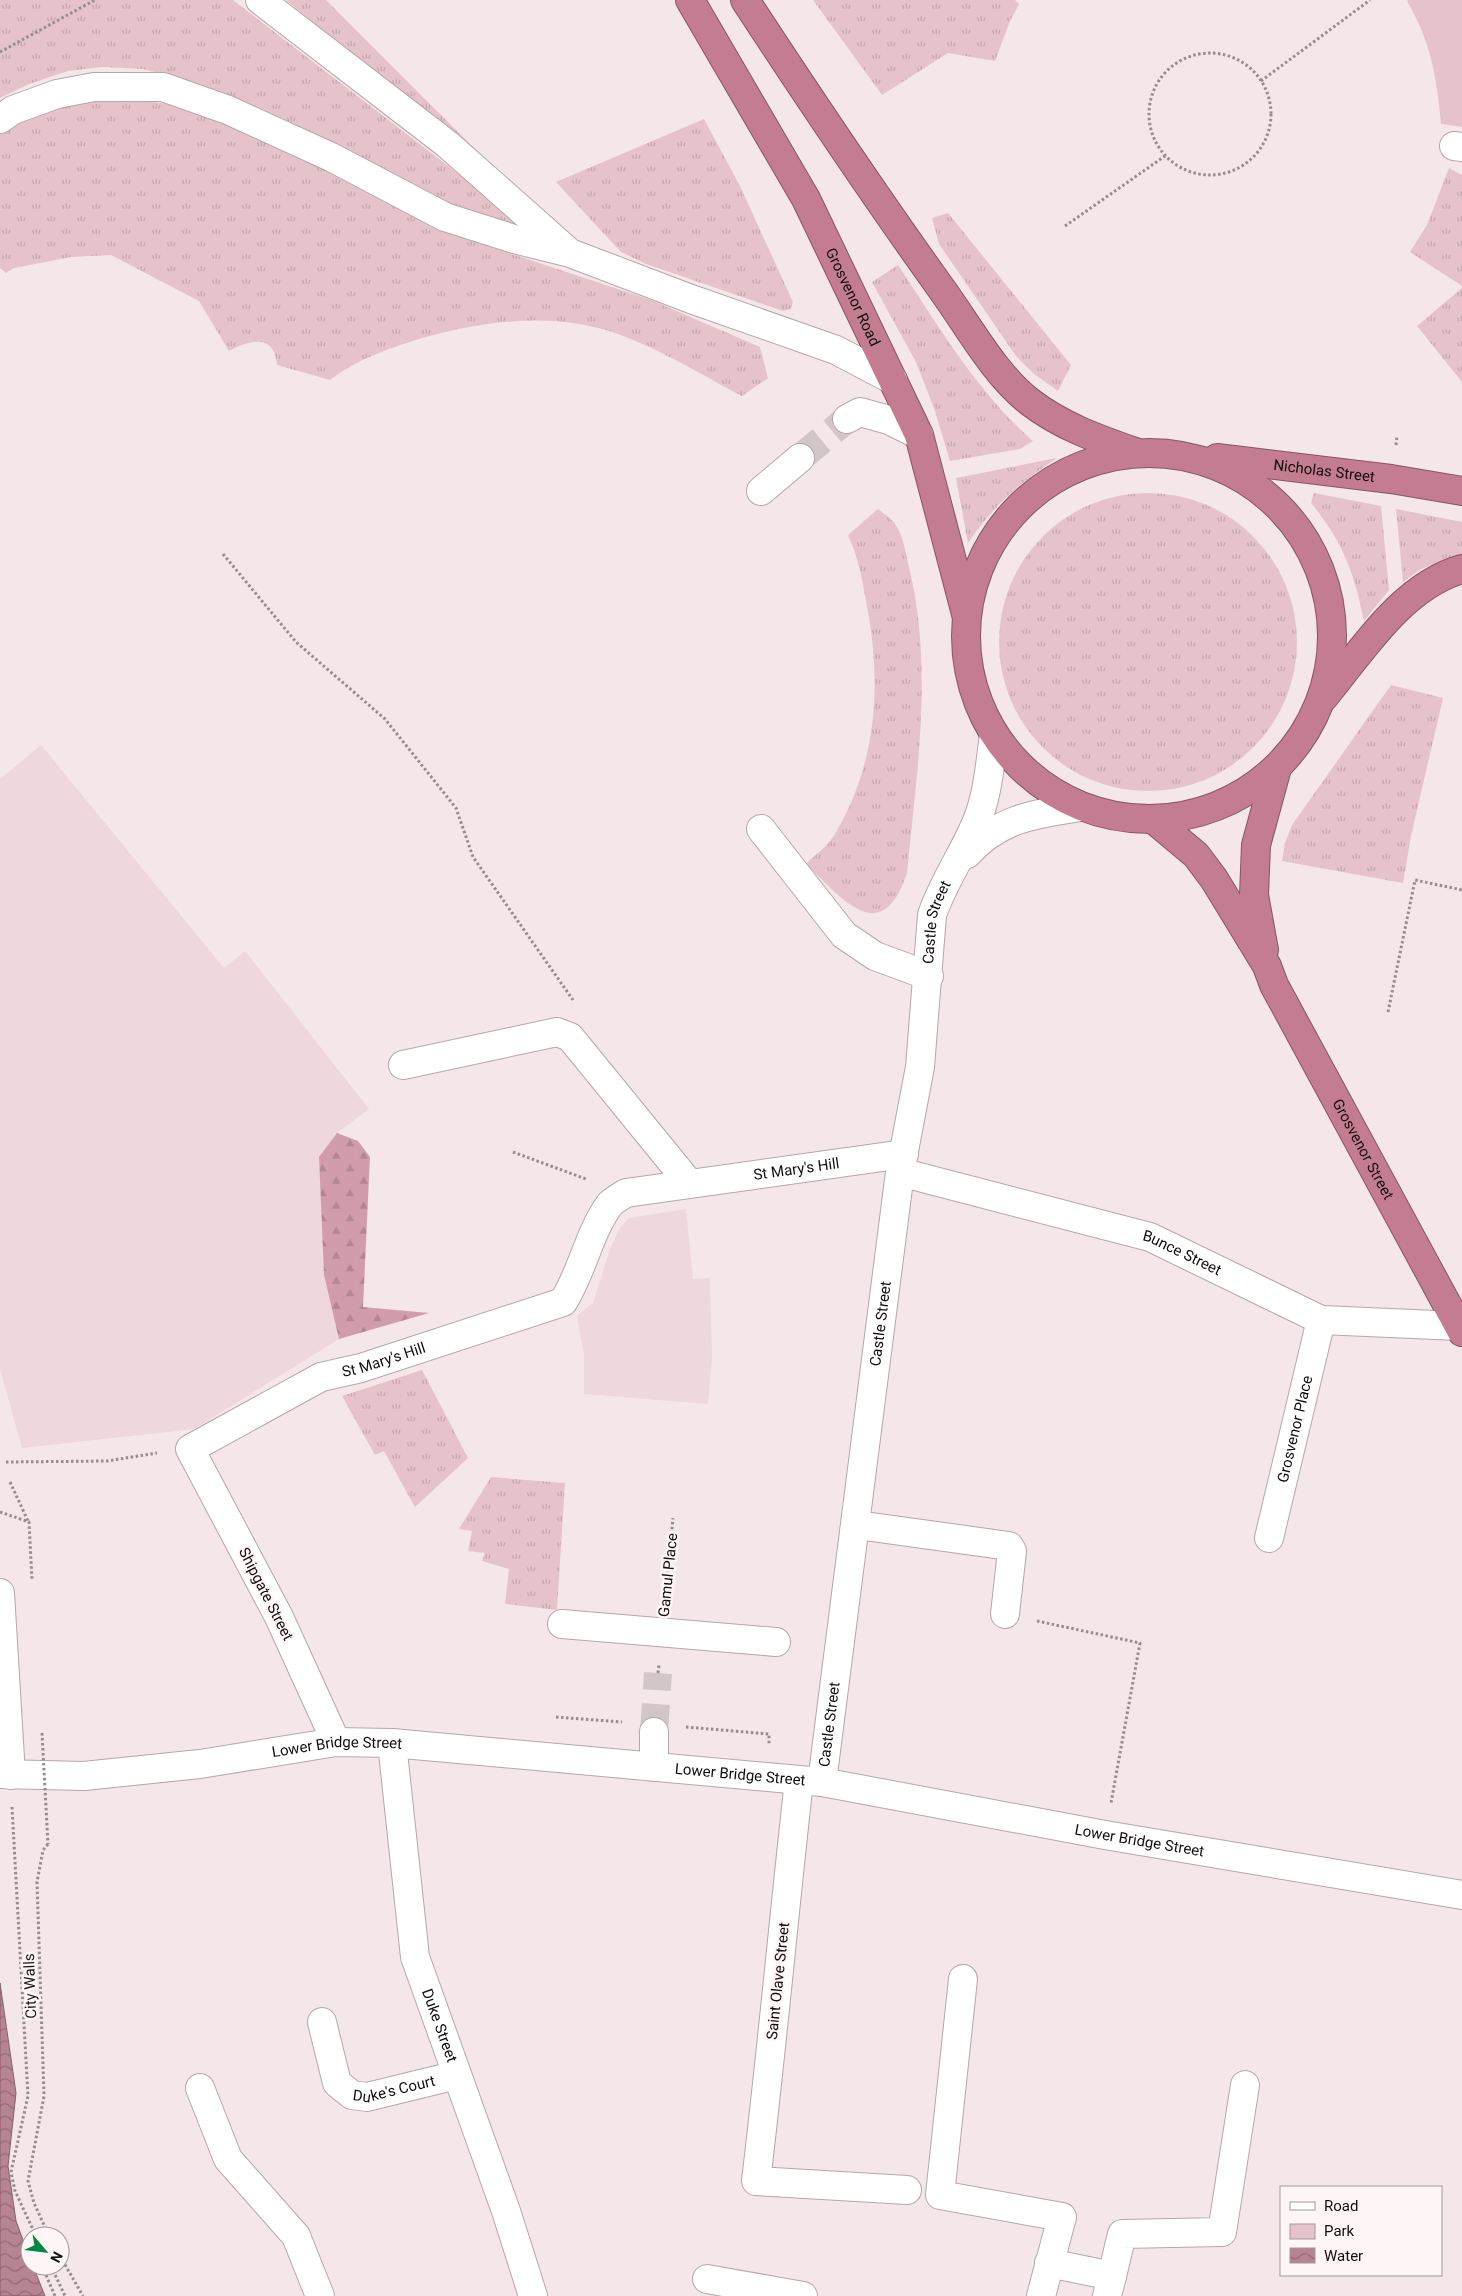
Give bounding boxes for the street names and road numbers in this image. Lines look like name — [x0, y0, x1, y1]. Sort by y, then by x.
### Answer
street label: Grosvenor Road — [822, 245, 884, 349]
street label: Nicholas Street — [1273, 456, 1376, 486]
street label: Castle Street — [919, 877, 955, 965]
street label: Grosvenor Street — [1328, 1096, 1398, 1203]
street label: St Mary's Hill — [752, 1154, 841, 1184]
street label: Bunce Street — [1141, 1227, 1224, 1279]
street label: Castle Street — [866, 1280, 895, 1367]
street label: St Mary's Hill — [340, 1339, 428, 1381]
street label: Grosvenor Place — [1274, 1374, 1316, 1484]
street label: Gamul Place — [655, 1532, 681, 1618]
street label: Shipgate Street — [235, 1544, 297, 1644]
street label: Castle Street — [815, 1681, 844, 1768]
street label: Lower Bridge Street — [270, 1733, 403, 1761]
street label: Lower Bridge Street — [674, 1760, 806, 1789]
street label: Lower Bridge Street — [1073, 1821, 1206, 1861]
street label: Saint Olave Street — [763, 1921, 793, 2041]
street label: City Walls — [20, 1953, 40, 2019]
street label: Duke Street — [418, 1986, 461, 2065]
street label: Duke's Court — [352, 2072, 437, 2106]

